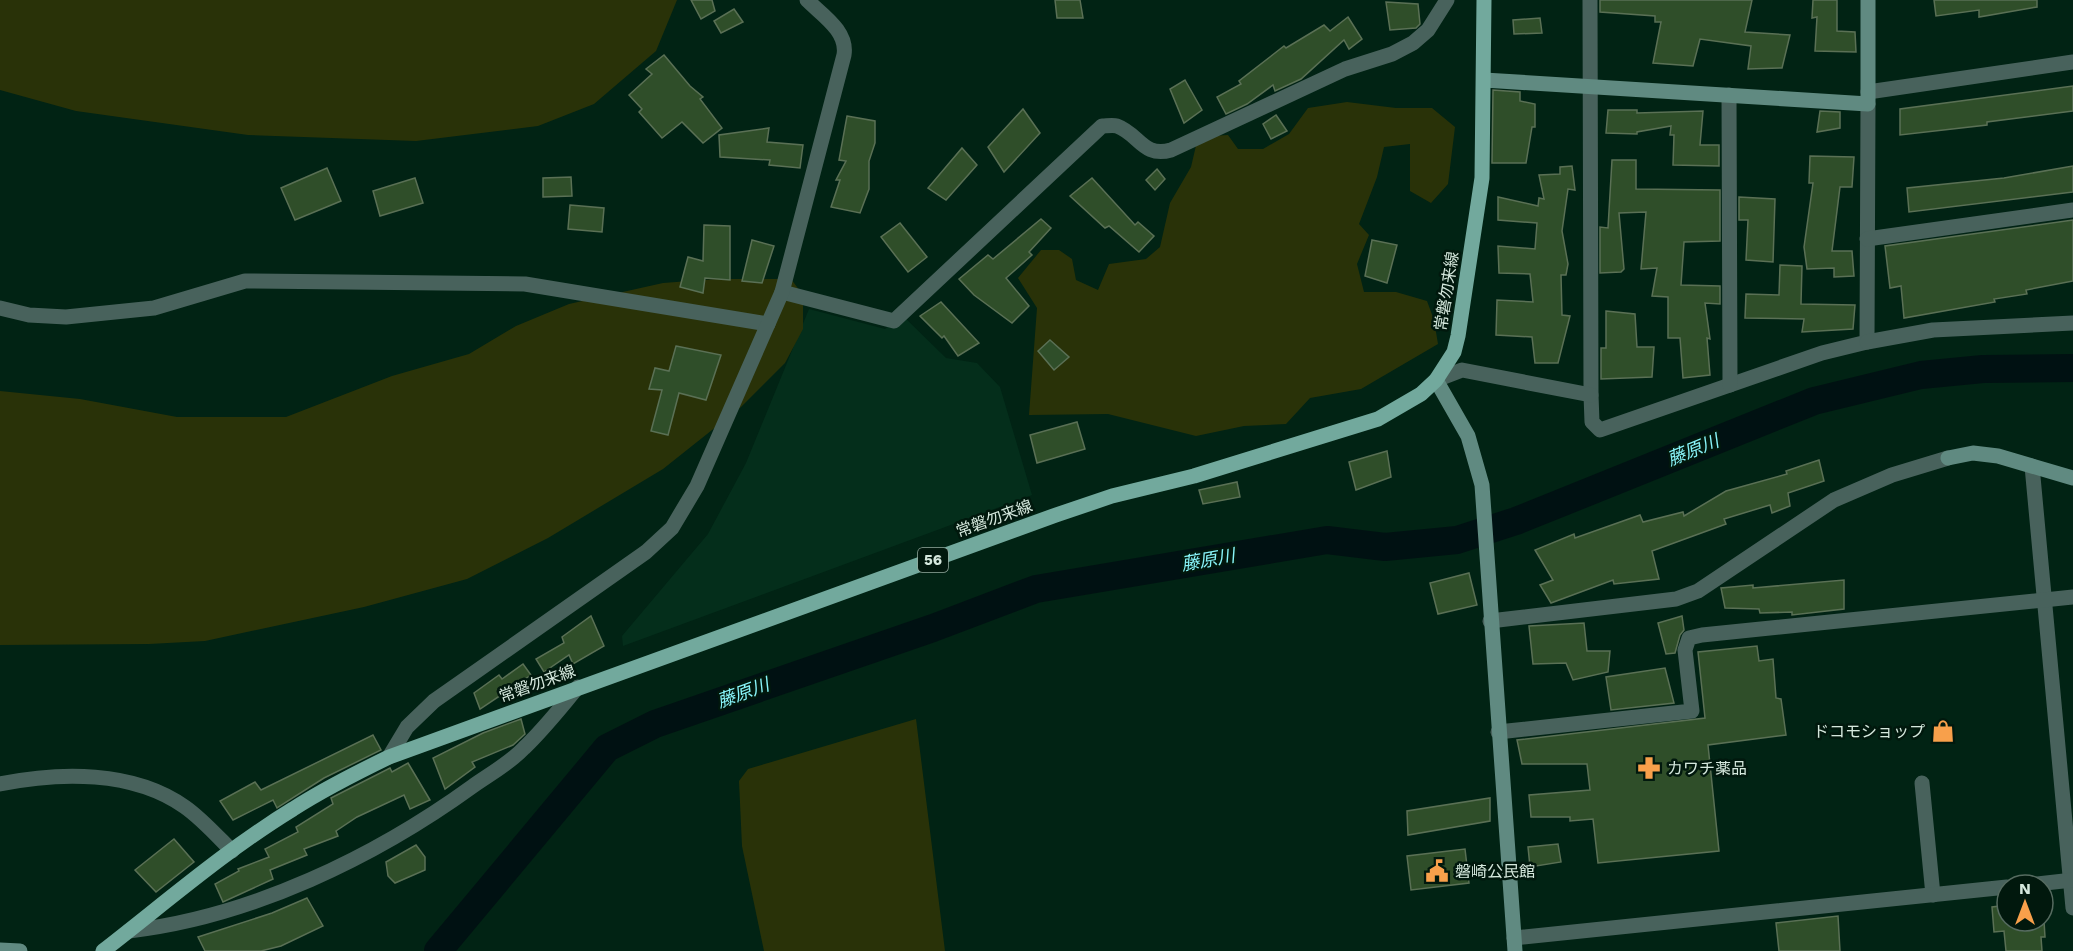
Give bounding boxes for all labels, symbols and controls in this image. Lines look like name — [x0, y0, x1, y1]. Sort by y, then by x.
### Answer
street label: 常磐勿来線 — [1431, 250, 1462, 332]
water label: 藤原川 — [1664, 429, 1724, 469]
street label: 常磐勿来線 — [953, 496, 1035, 541]
water label: 藤原川 — [1180, 544, 1238, 575]
road number: 56 — [918, 548, 948, 572]
street label: 常磐勿来線 — [496, 661, 578, 706]
water label: 藤原川 — [714, 673, 774, 712]
shop icon: ドコモショップ — [1930, 718, 1956, 744]
place label: ドコモショップ — [1813, 722, 1925, 741]
pharmacy icon: カワチ薬品 — [1636, 755, 1662, 781]
place label: カワチ薬品 — [1667, 759, 1747, 778]
public building icon: 磐崎公民館 — [1424, 858, 1450, 884]
place label: 磐崎公民館 — [1455, 862, 1535, 881]
north arrow — [1995, 873, 2055, 933]
text: N — [2019, 879, 2031, 898]

